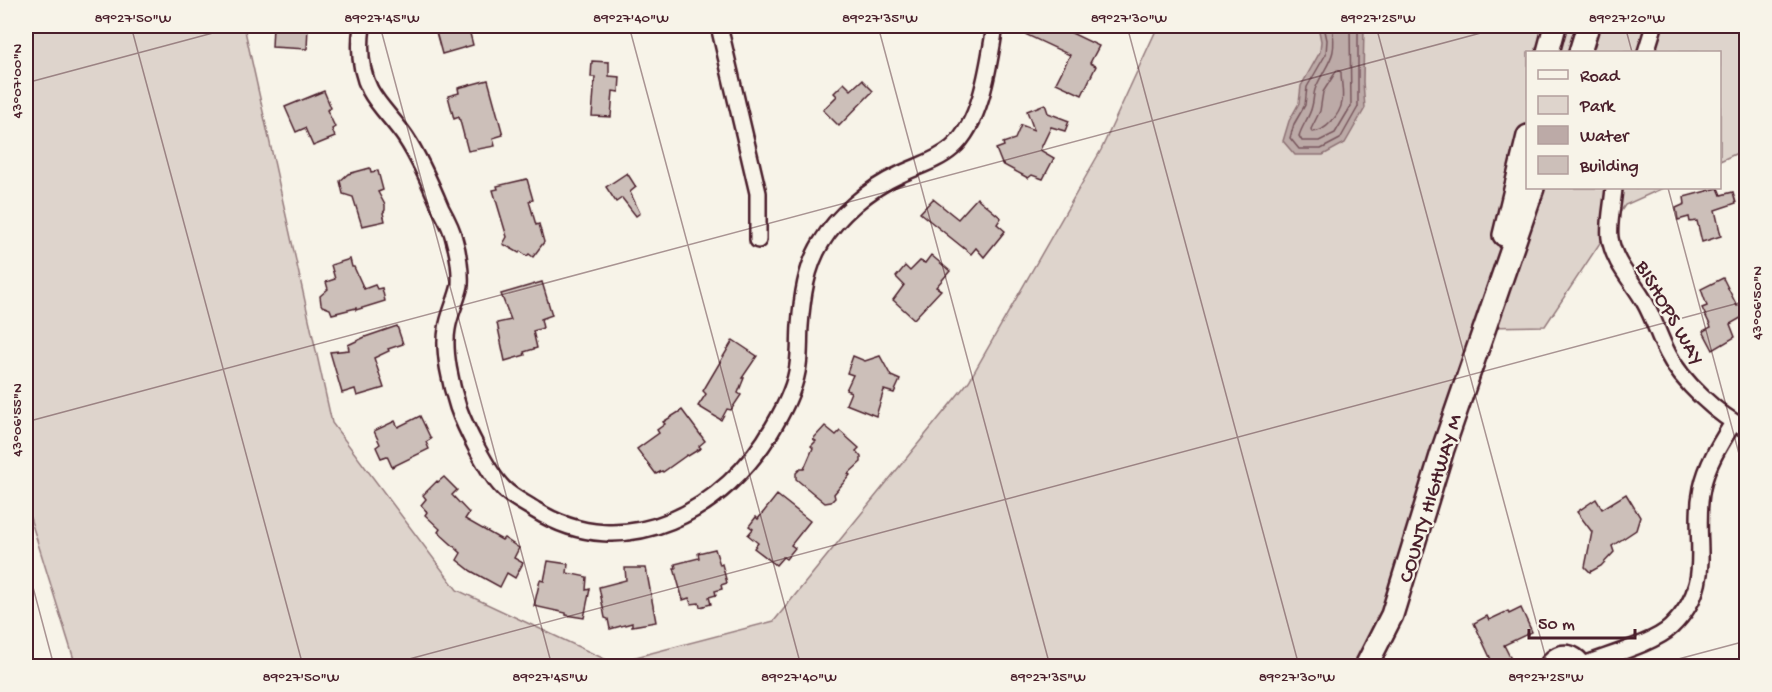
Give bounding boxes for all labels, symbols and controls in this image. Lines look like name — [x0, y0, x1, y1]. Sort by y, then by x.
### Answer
text: 89°27'50"W — [95, 10, 172, 28]
text: 89°27'45"W — [344, 10, 420, 28]
text: 89°27'40"W — [593, 10, 669, 28]
text: 89°27'35"W — [842, 10, 918, 28]
text: 89°27'30"W — [1091, 10, 1168, 28]
text: 89°27'25"W — [1340, 10, 1416, 28]
text: 89°27'20"W — [1589, 10, 1665, 28]
text: 43°07'00"N — [9, 43, 27, 118]
legend — [1526, 51, 1721, 189]
text: Road — [1580, 67, 1621, 88]
text: Park — [1579, 97, 1616, 118]
text: Water — [1580, 127, 1630, 148]
text: Building — [1579, 157, 1639, 178]
street label: BISHOPS WAY — [1628, 256, 1708, 370]
text: 43°06'50"N — [1749, 266, 1767, 340]
text: 43°06'55"N — [9, 383, 27, 457]
street label: COUNTY HIGHWAY M — [1395, 412, 1470, 586]
scale bar — [1529, 602, 1636, 640]
text: 50 m — [1538, 615, 1575, 636]
text: 89°27'50"W — [263, 669, 340, 687]
text: 89°27'45"W — [512, 669, 588, 687]
text: 89°27'40"W — [761, 669, 837, 687]
text: 89°27'35"W — [1010, 669, 1086, 687]
text: 89°27'30"W — [1259, 669, 1336, 687]
text: 89°27'25"W — [1508, 669, 1584, 687]

